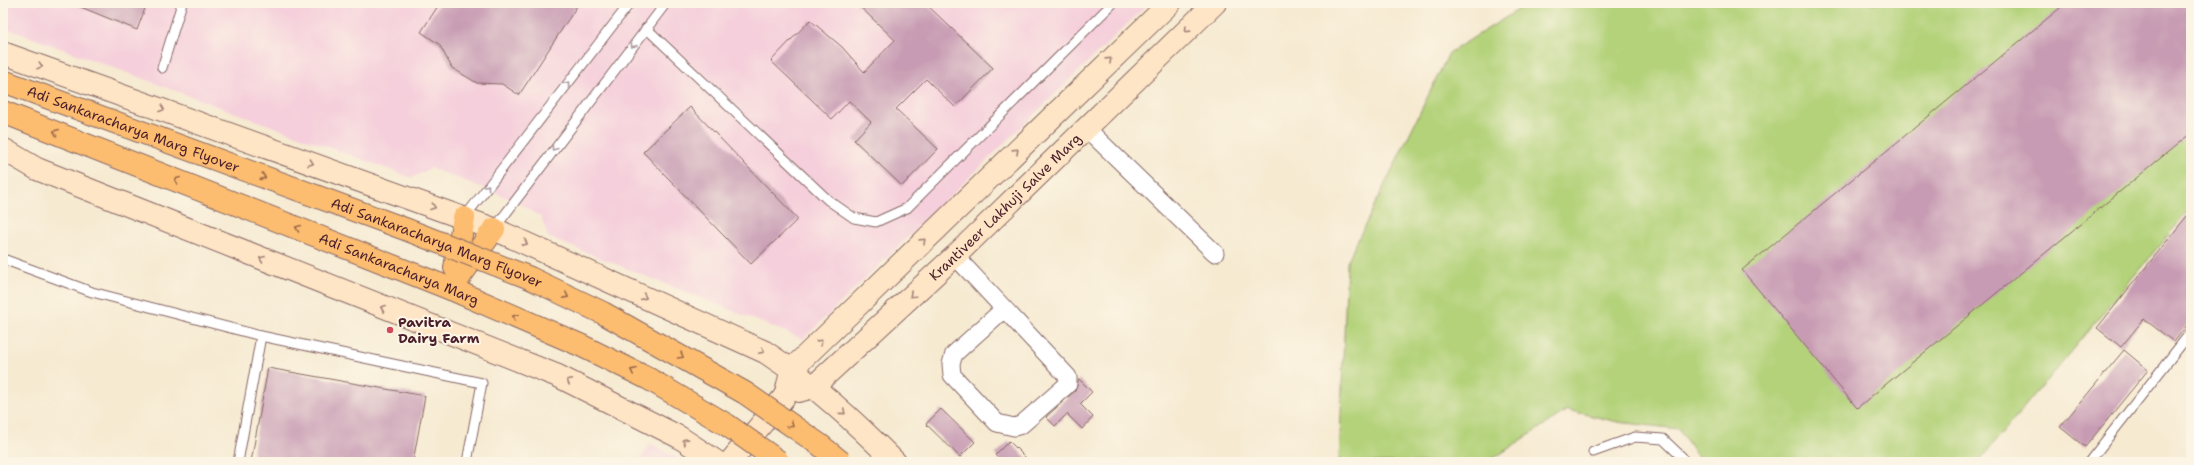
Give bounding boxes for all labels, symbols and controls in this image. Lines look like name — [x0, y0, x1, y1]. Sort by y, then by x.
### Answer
one-way arrow — [1184, 25, 1192, 33]
one-way arrow — [631, 40, 638, 47]
one-way arrow — [1104, 57, 1112, 65]
one-way arrow — [36, 61, 43, 69]
one-way arrow — [562, 81, 569, 88]
street label: Adi Sankaracharya Marg Flyover — [25, 82, 243, 177]
one-way arrow — [159, 104, 166, 113]
one-way arrow — [52, 129, 59, 137]
street label: Krantiveer Lakhuji Salve Marg — [925, 129, 1085, 284]
one-way arrow — [552, 143, 559, 150]
one-way arrow — [1011, 148, 1019, 156]
one-way arrow — [307, 158, 314, 166]
one-way arrow — [259, 172, 266, 180]
one-way arrow — [173, 177, 180, 185]
one-way arrow — [483, 184, 490, 191]
street label: Adi Sankaracharya Marg Flyover — [328, 195, 544, 291]
one-way arrow — [430, 202, 437, 210]
one-way arrow — [294, 225, 302, 233]
street label: Adi Sankaracharya Marg — [317, 229, 481, 309]
one-way arrow — [521, 238, 529, 246]
one-way arrow — [918, 238, 926, 246]
one-way arrow — [259, 256, 266, 264]
one-way arrow — [909, 290, 917, 298]
one-way arrow — [562, 291, 570, 299]
one-way arrow — [639, 292, 647, 300]
one-way arrow — [380, 304, 387, 312]
place label: Pavitra Dairy Farm — [398, 313, 480, 347]
one-way arrow — [512, 313, 519, 321]
marker: Pavitra Dairy Farm — [385, 325, 395, 335]
one-way arrow — [815, 339, 823, 346]
one-way arrow — [758, 346, 765, 353]
one-way arrow — [677, 352, 684, 359]
one-way arrow — [630, 368, 637, 376]
one-way arrow — [566, 379, 573, 386]
one-way arrow — [838, 408, 845, 415]
one-way arrow — [787, 420, 794, 427]
one-way arrow — [682, 438, 689, 445]

